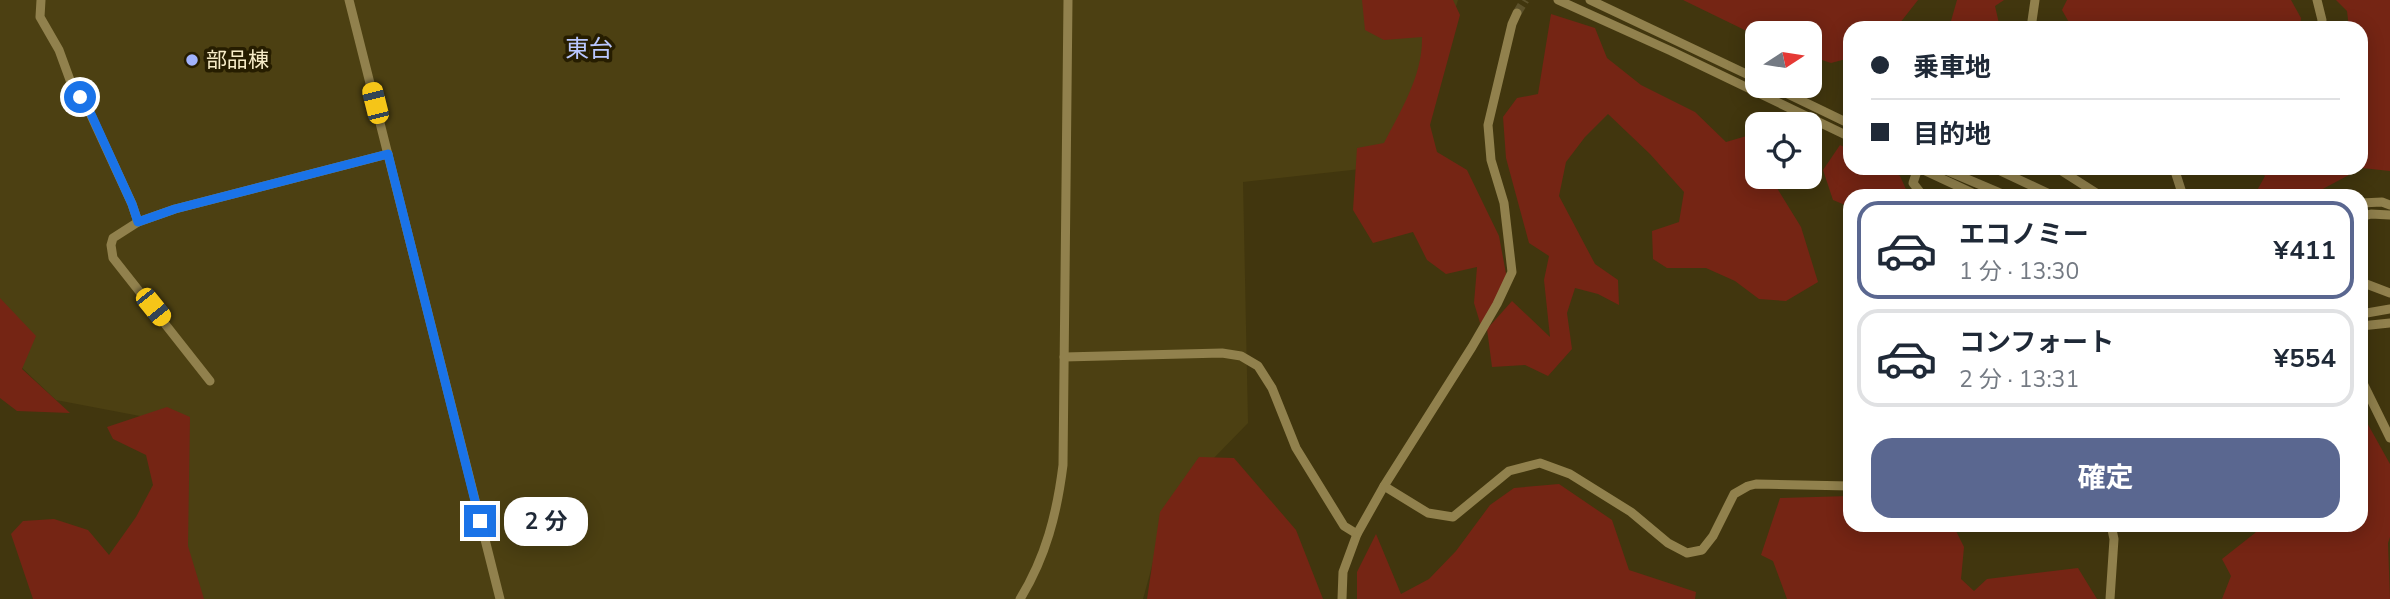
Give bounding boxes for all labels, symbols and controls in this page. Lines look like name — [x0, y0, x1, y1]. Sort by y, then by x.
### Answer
north arrow — [1745, 21, 1822, 98]
map controls — [1745, 21, 1822, 189]
district label: 東台 — [565, 33, 613, 65]
place label: 部品棟 — [206, 46, 269, 74]
text: 乗車地 — [1913, 50, 1991, 85]
marker: 部品棟 — [184, 52, 200, 68]
car — [360, 80, 391, 126]
route start — [64, 81, 96, 113]
button: locate — [1745, 112, 1822, 189]
text: 目的地 — [1913, 117, 1991, 152]
text: エコノミー — [1959, 217, 2089, 252]
icon: car — [1875, 219, 1938, 282]
text: ¥411 — [2274, 233, 2336, 268]
text: 1 分 · 13:30 — [1959, 256, 2079, 287]
car — [132, 284, 175, 330]
text: コンフォート — [1959, 325, 2114, 360]
icon: car — [1875, 327, 1938, 390]
text: ¥554 — [2274, 341, 2336, 376]
text: 2 分 · 13:31 — [1959, 364, 2079, 395]
button: 確定 — [1871, 438, 2340, 518]
callout: 2 分 — [504, 496, 588, 546]
route end — [464, 505, 496, 537]
text: 2 分 — [524, 506, 568, 537]

